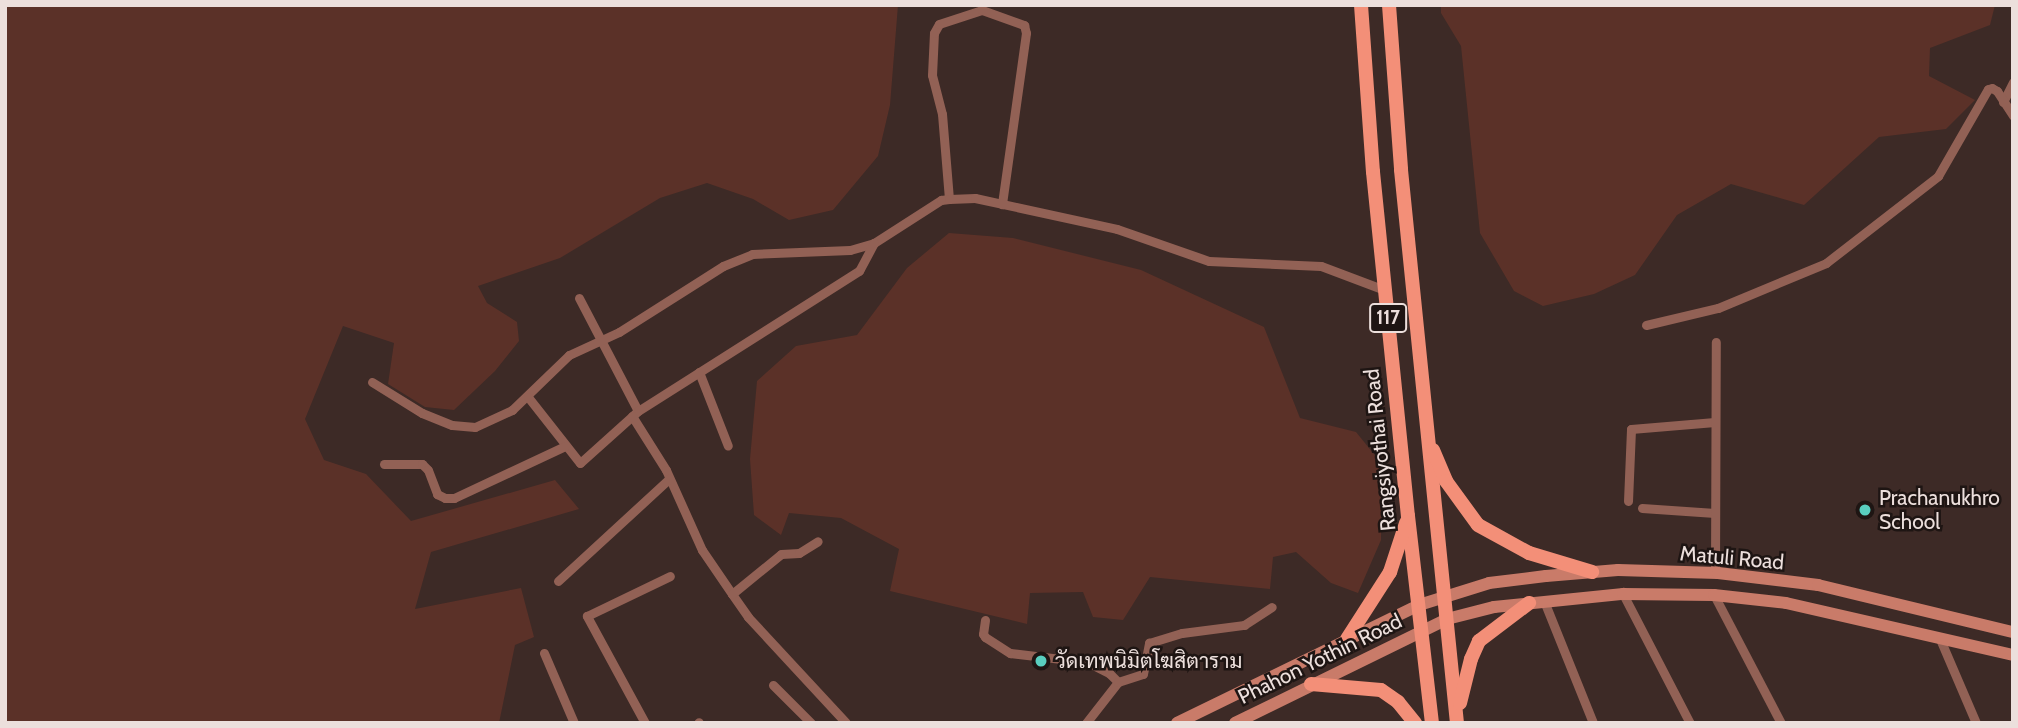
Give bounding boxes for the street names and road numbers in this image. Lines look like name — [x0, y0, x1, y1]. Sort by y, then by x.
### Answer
road number: 117 — [1369, 302, 1407, 334]
street label: Rangsiyothai Road — [1359, 368, 1401, 532]
street label: Matuli Road — [1679, 541, 1785, 575]
street label: Phahon Yothin Road — [1234, 608, 1406, 710]

